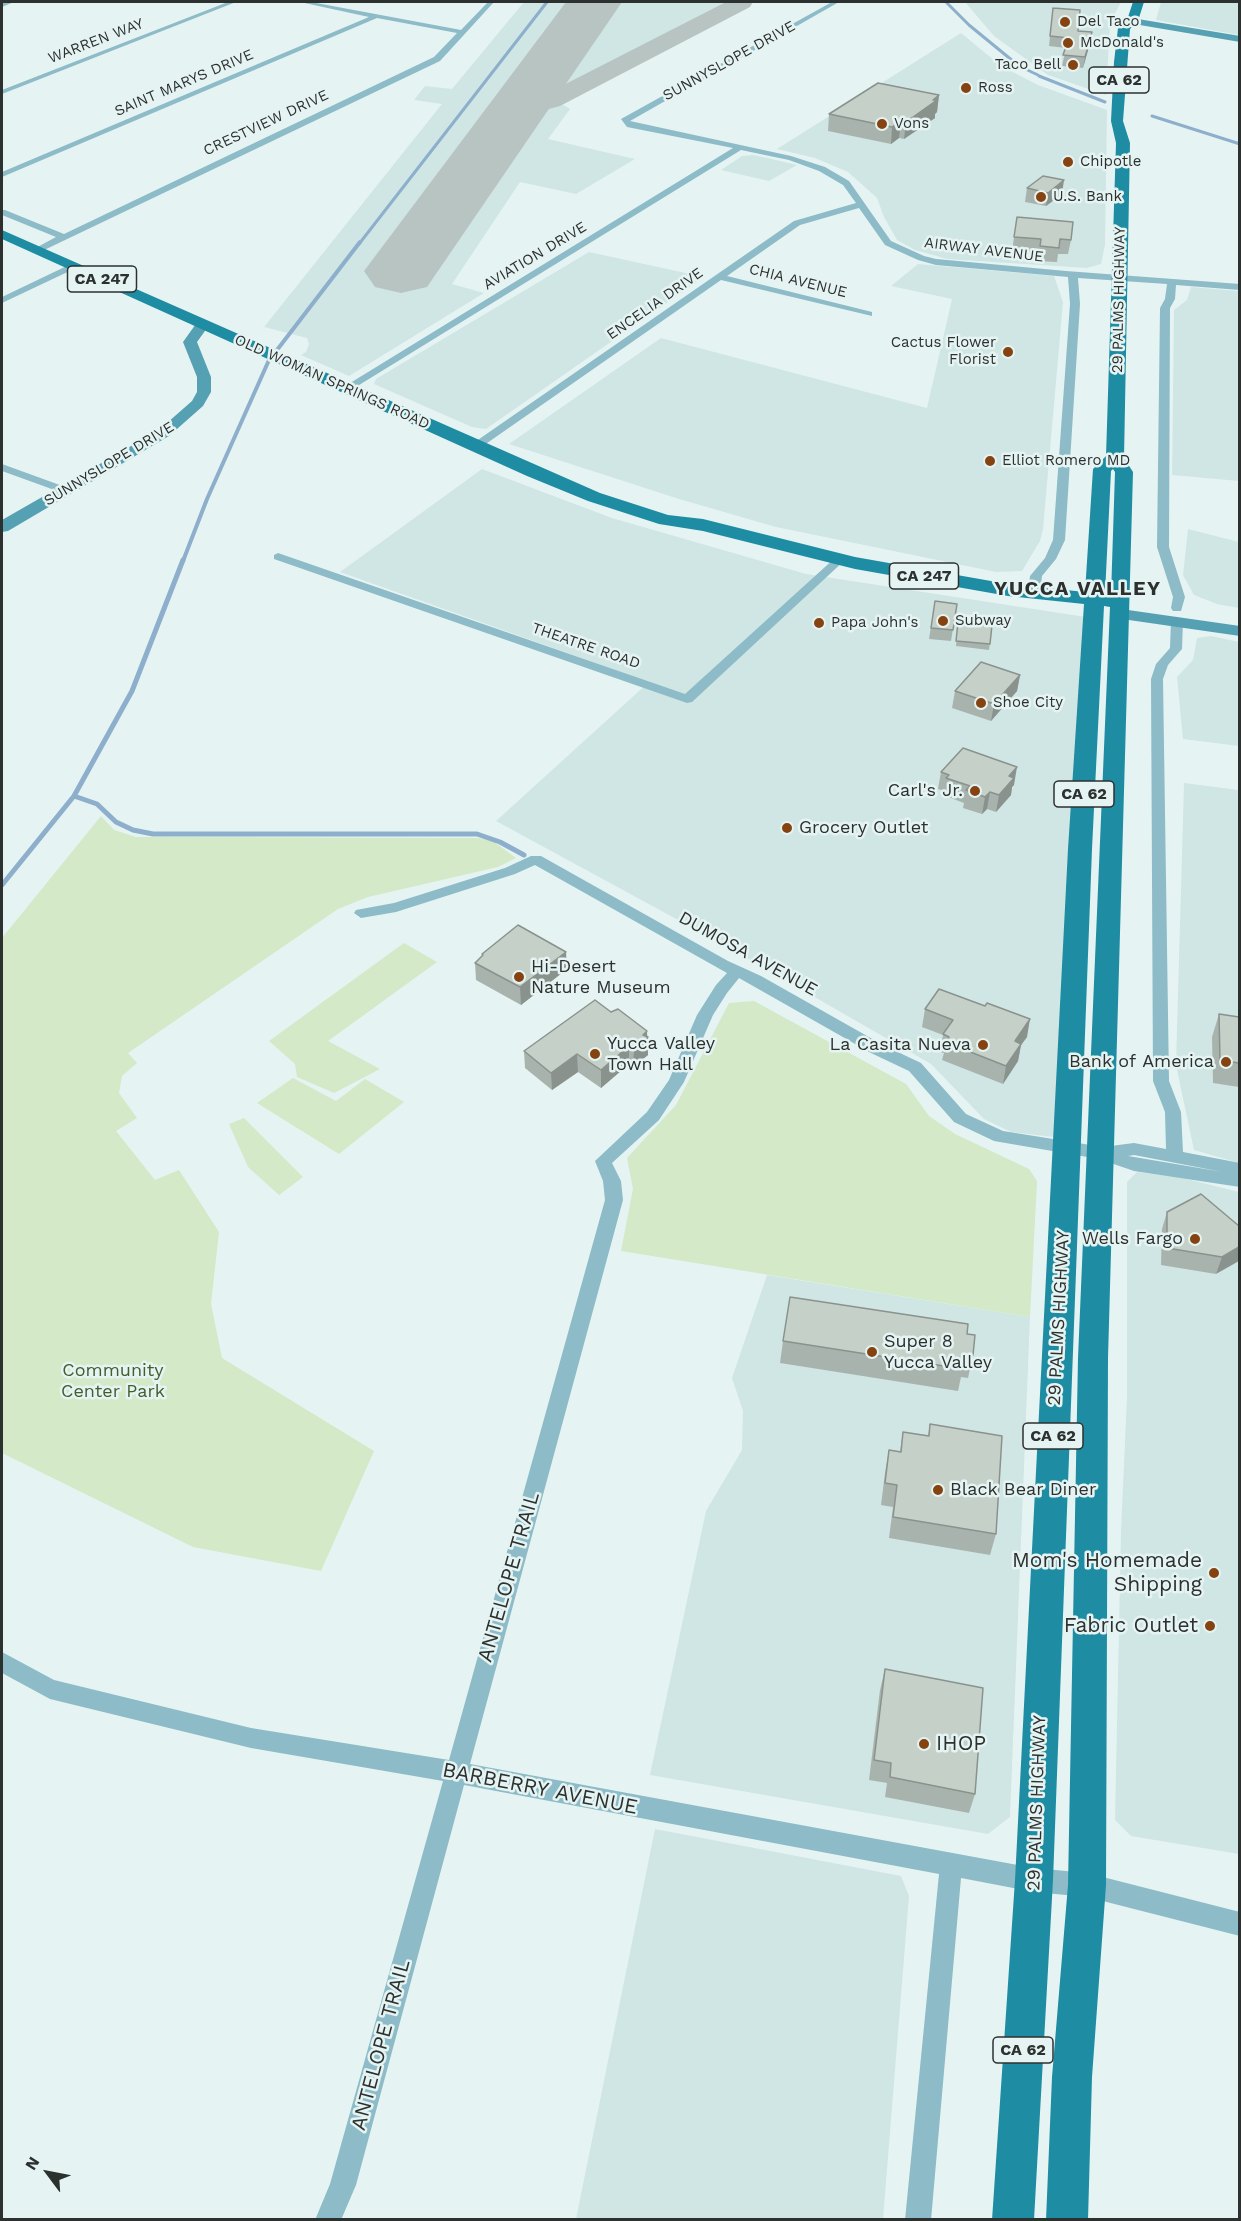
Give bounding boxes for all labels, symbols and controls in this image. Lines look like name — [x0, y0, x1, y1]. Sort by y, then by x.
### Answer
place label: Del Taco — [1077, 13, 1140, 31]
street label: WARREN WAY — [46, 15, 146, 67]
marker: Del Taco — [1058, 15, 1072, 29]
street label: SUNNYSLOPE DRIVE — [660, 17, 798, 105]
place label: McDonald's — [1080, 34, 1164, 52]
marker: McDonald's — [1061, 36, 1075, 50]
street label: SAINT MARYS DRIVE — [112, 46, 256, 120]
place label: Taco Bell — [995, 56, 1061, 74]
marker: Taco Bell — [1066, 58, 1080, 72]
road number: CA 62 — [1089, 67, 1149, 93]
place label: Ross — [978, 79, 1013, 97]
marker: Ross — [959, 81, 973, 95]
street label: CRESTVIEW DRIVE — [201, 86, 331, 160]
place label: Vons — [894, 115, 929, 133]
marker: Vons — [875, 117, 889, 131]
place label: Chipotle — [1080, 153, 1141, 171]
marker: Chipotle — [1061, 155, 1075, 169]
place label: U.S. Bank — [1053, 188, 1122, 206]
marker: U.S. Bank — [1034, 190, 1048, 204]
street label: AVIATION DRIVE — [480, 218, 590, 294]
street label: 29 PALMS HIGHWAY — [1109, 227, 1129, 373]
street label: AIRWAY AVENUE — [923, 234, 1045, 266]
street label: CHIA AVENUE — [747, 260, 849, 302]
street label: ENCELIA DRIVE — [603, 264, 707, 344]
road number: CA 247 — [68, 266, 136, 292]
street label: OLD WOMAN SPRINGS ROAD — [232, 331, 432, 433]
place label: Cactus Flower Florist — [891, 334, 996, 369]
marker: Cactus Flower Florist — [1001, 345, 1015, 359]
street label: SUNNYSLOPE DRIVE — [41, 418, 177, 510]
place label: Elliot Romero MD — [1002, 452, 1130, 470]
marker: Elliot Romero MD — [983, 454, 997, 468]
road number: CA 247 — [890, 563, 958, 589]
district label: YUCCA VALLEY — [994, 577, 1162, 601]
place label: Subway — [955, 612, 1011, 630]
place label: Papa John's — [831, 614, 918, 632]
marker: Subway — [936, 614, 950, 628]
marker: Papa John's — [812, 616, 826, 630]
street label: THEATRE ROAD — [529, 619, 643, 673]
place label: Shoe City — [993, 694, 1063, 712]
marker: Shoe City — [974, 696, 988, 710]
place label: Carl's Jr. — [888, 780, 963, 802]
road number: CA 62 — [1054, 781, 1114, 807]
marker: Carl's Jr. — [968, 784, 982, 798]
place label: Grocery Outlet — [799, 817, 928, 839]
marker: Grocery Outlet — [780, 821, 794, 835]
street label: DUMOSA AVENUE — [675, 907, 821, 1001]
place label: Hi-Desert Nature Museum — [531, 956, 671, 998]
marker: Hi-Desert Nature Museum — [512, 970, 526, 984]
place label: Yucca Valley Town Hall — [607, 1033, 715, 1076]
place label: La Casita Nueva — [830, 1034, 971, 1056]
marker: La Casita Nueva — [976, 1038, 990, 1052]
marker: Yucca Valley Town Hall — [588, 1047, 602, 1061]
place label: Bank of America — [1069, 1051, 1214, 1073]
marker: Bank of America — [1219, 1055, 1233, 1069]
place label: Wells Fargo — [1082, 1228, 1183, 1250]
street label: 29 PALMS HIGHWAY — [1044, 1230, 1074, 1406]
marker: Wells Fargo — [1188, 1232, 1202, 1246]
place label: Super 8 Yucca Valley — [884, 1331, 992, 1374]
marker: Super 8 Yucca Valley — [865, 1345, 879, 1359]
park label: Community Center Park — [61, 1360, 165, 1402]
road number: CA 62 — [1023, 1423, 1083, 1449]
place label: Black Bear Diner — [950, 1479, 1096, 1501]
marker: Black Bear Diner — [931, 1483, 945, 1497]
street label: ANTELOPE TRAIL — [473, 1489, 545, 1665]
place label: Mom's Homemade Shipping — [1012, 1548, 1202, 1598]
marker: Mom's Homemade Shipping — [1207, 1566, 1221, 1580]
place label: Fabric Outlet — [1064, 1613, 1198, 1639]
marker: Fabric Outlet — [1203, 1619, 1217, 1633]
street label: 29 PALMS HIGHWAY — [1023, 1715, 1051, 1891]
place label: IHOP — [936, 1731, 986, 1757]
marker: IHOP — [917, 1737, 931, 1751]
street label: BARBERRY AVENUE — [440, 1758, 640, 1820]
street label: ANTELOPE TRAIL — [346, 1957, 416, 2133]
road number: CA 62 — [993, 2037, 1053, 2063]
north arrow — [18, 2143, 78, 2203]
text: N — [21, 2153, 44, 2173]

